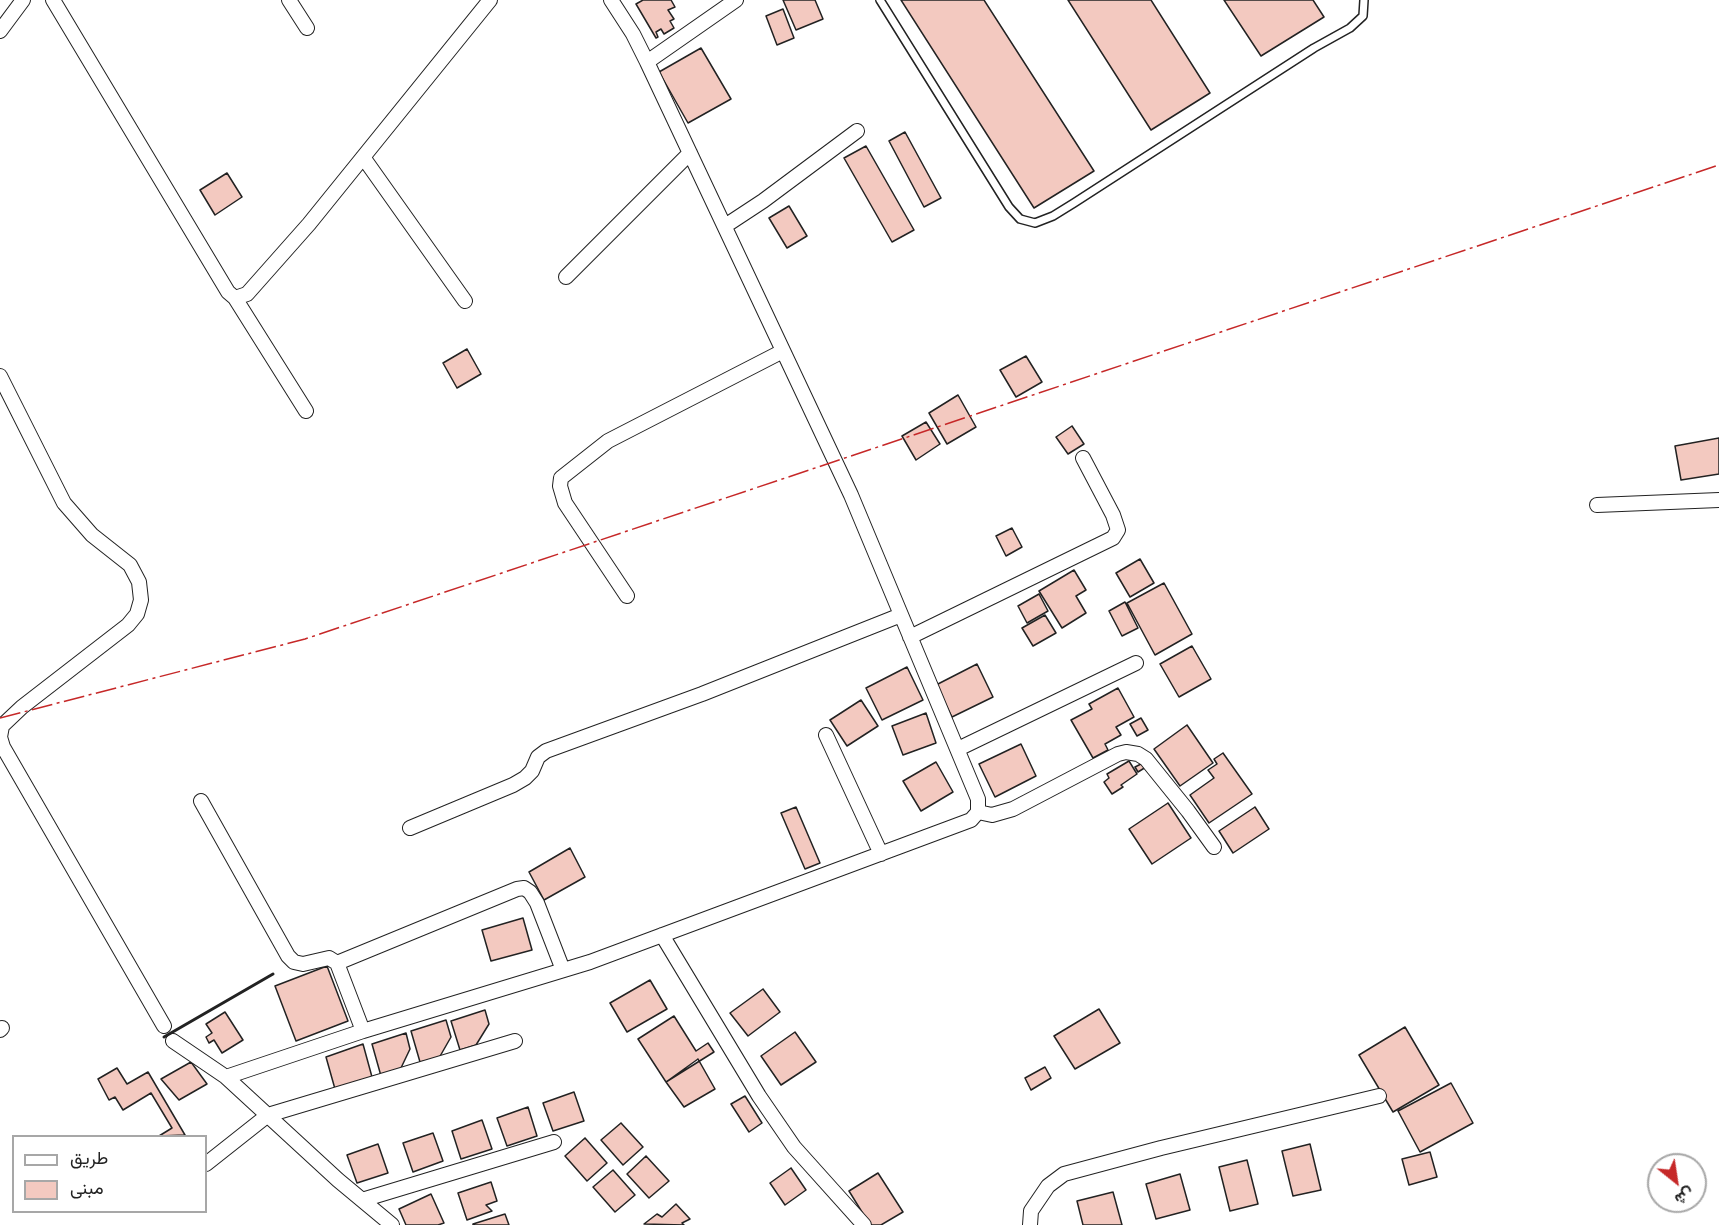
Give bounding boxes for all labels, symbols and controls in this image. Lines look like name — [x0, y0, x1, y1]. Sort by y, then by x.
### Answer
legend — [12, 1135, 207, 1213]
text: طريق — [70, 1146, 108, 1168]
north arrow — [1647, 1153, 1707, 1213]
text: مبنى — [70, 1176, 104, 1198]
text: ش — [1672, 1183, 1698, 1210]

